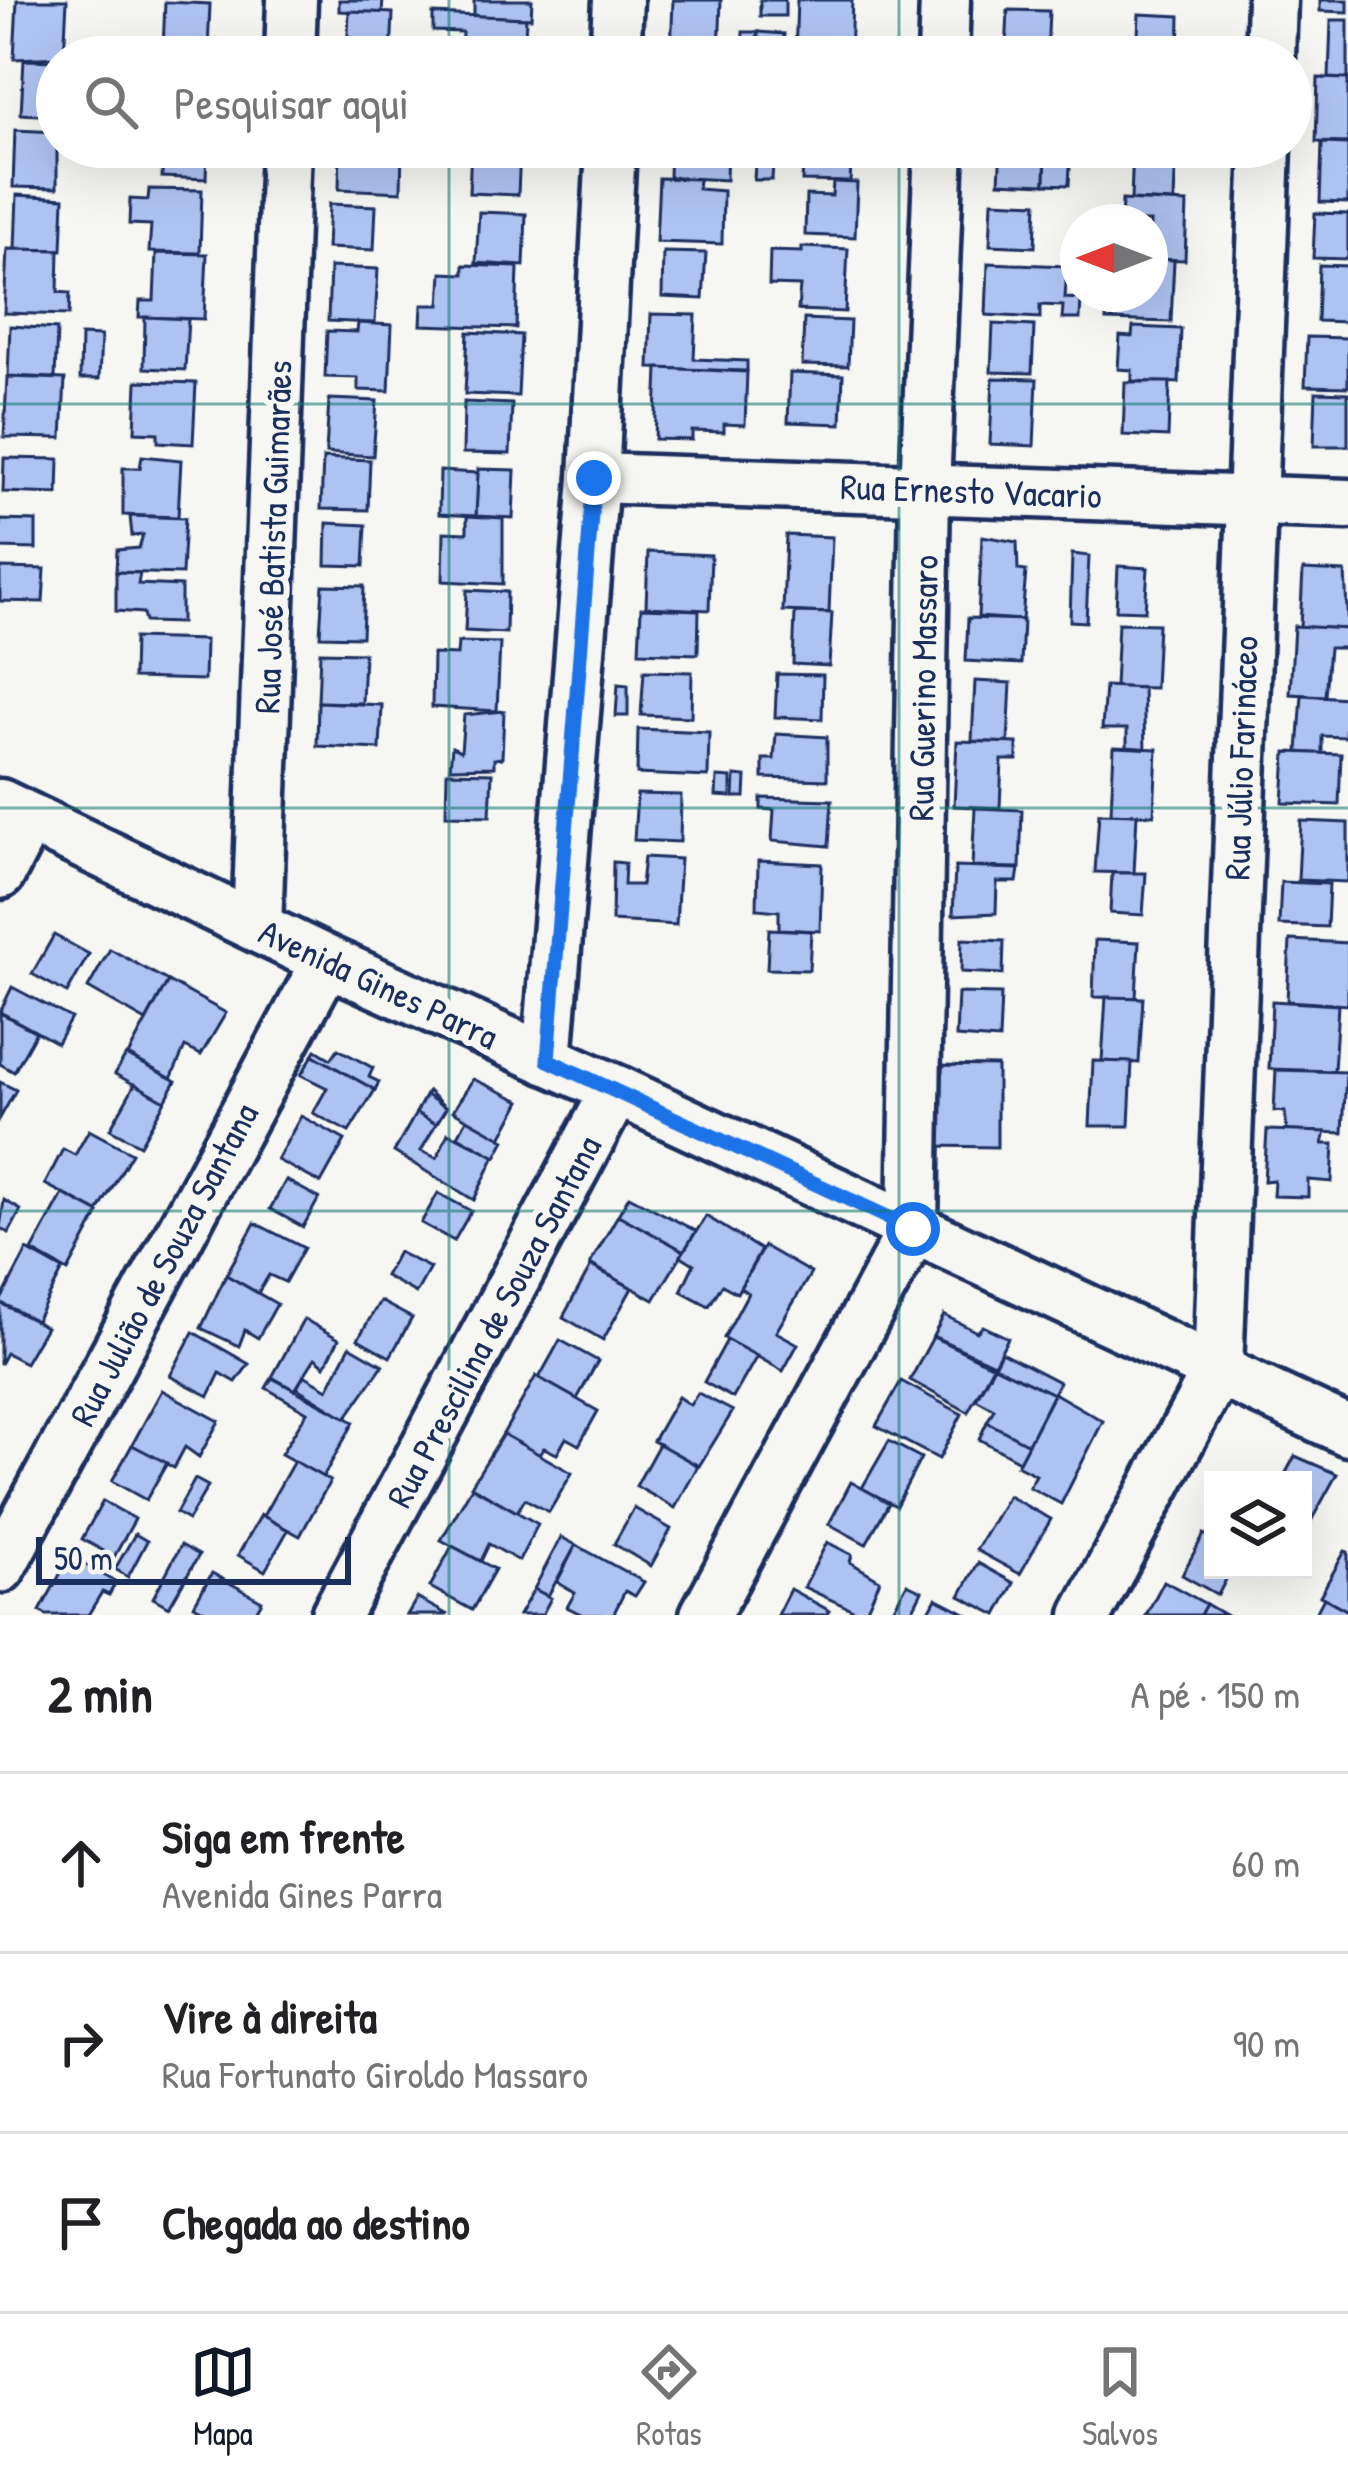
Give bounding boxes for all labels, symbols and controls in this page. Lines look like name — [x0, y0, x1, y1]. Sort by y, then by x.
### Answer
search box — [36, 36, 1312, 168]
icon: search — [78, 69, 144, 135]
text: Pesquisar aqui — [174, 72, 409, 133]
north arrow — [1060, 204, 1168, 312]
street label: Rua José Batista Guimarães — [241, 360, 303, 714]
route end — [567, 451, 621, 505]
street label: Rua Ernesto Vacario — [840, 461, 1102, 519]
street label: Rua Guerino Massaro — [895, 555, 949, 821]
street label: Rua Júlio Farináceo — [1211, 635, 1269, 881]
street label: Avenida Gines Parra — [252, 906, 506, 1060]
street label: Rua Julião de Souza Santana — [57, 1094, 269, 1434]
street label: Rua Prescilina de Souza Santana — [374, 1127, 612, 1515]
route start — [886, 1202, 940, 1256]
map controls — [1204, 1471, 1312, 1579]
button: layers — [1204, 1471, 1312, 1579]
scale bar — [36, 1531, 351, 1584]
text: 50 m — [54, 1536, 113, 1580]
text: 2 min — [48, 1659, 153, 1728]
text: A pé · 150 m — [1130, 1667, 1300, 1720]
text: Siga em frente — [162, 1806, 405, 1867]
icon: ahead — [48, 1830, 114, 1896]
text: 60 m — [1231, 1836, 1300, 1889]
text: Avenida Gines Parra — [162, 1867, 442, 1920]
text: Vire à direita — [162, 1986, 377, 2047]
icon: right — [48, 2010, 114, 2076]
text: 90 m — [1233, 2016, 1300, 2069]
text: Rua Fortunato Giroldo Massaro — [162, 2047, 588, 2100]
icon: arrive — [48, 2190, 114, 2256]
text: Chegada ao destino — [162, 2192, 470, 2253]
tab: Mapa — [190, 2339, 256, 2455]
tab: Rotas — [636, 2339, 702, 2455]
tab: Salvos — [1082, 2339, 1158, 2455]

